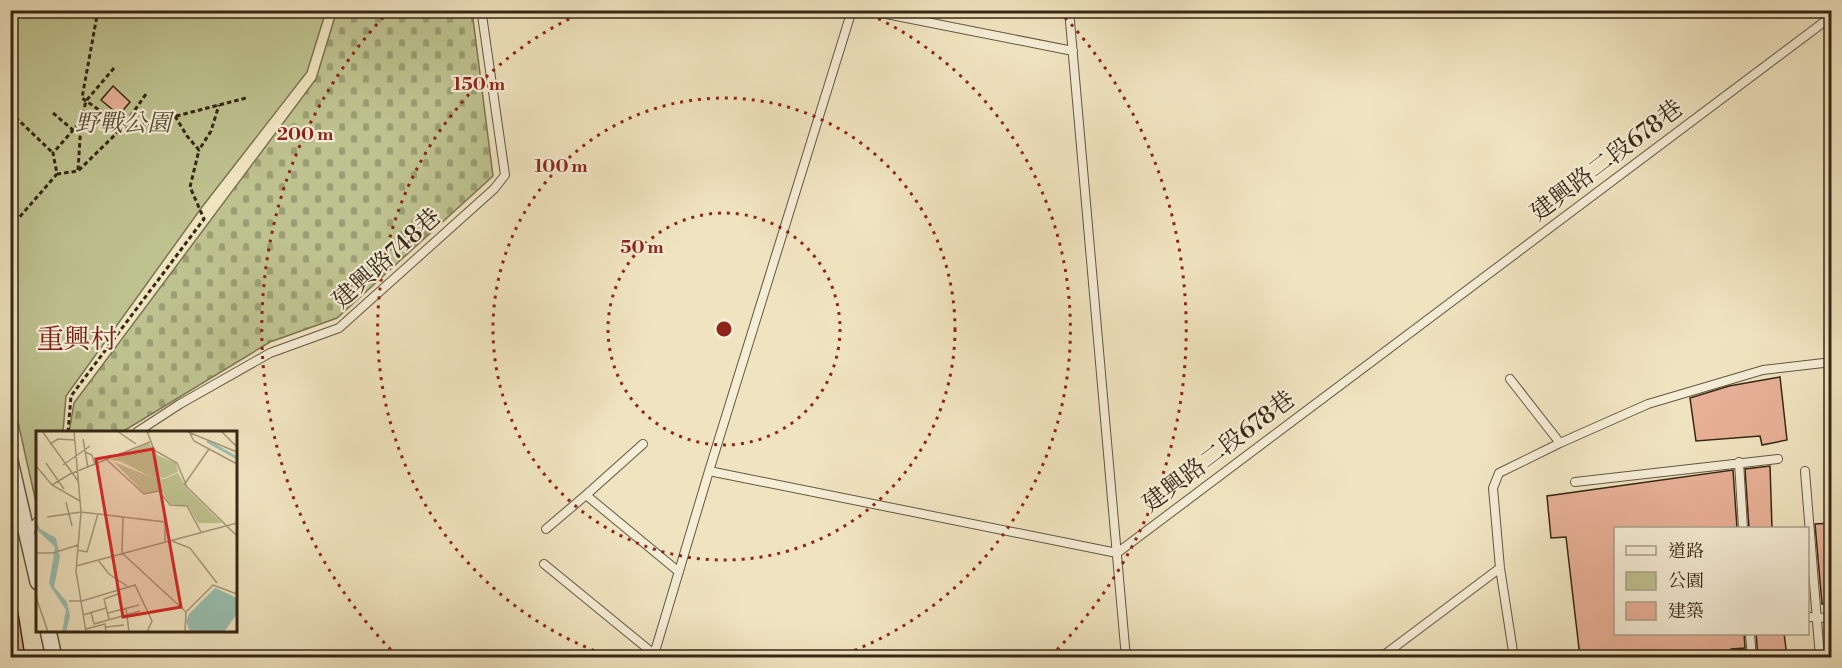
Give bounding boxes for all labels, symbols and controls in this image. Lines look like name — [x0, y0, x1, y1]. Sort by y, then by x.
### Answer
text: 150 m — [453, 73, 506, 96]
street label: 建興路二段678巷 — [1525, 94, 1689, 228]
park label: 野戰公園 — [75, 109, 175, 139]
text: 200 m — [277, 123, 334, 146]
text: 100 m — [534, 155, 588, 178]
street label: 建興路748巷 — [327, 202, 447, 316]
text: 50 m — [620, 236, 664, 259]
centre of rings — [714, 319, 734, 339]
district label: 重興村 — [37, 323, 118, 357]
street label: 建興路二段678巷 — [1137, 385, 1301, 519]
inset map — [36, 431, 237, 632]
legend — [1614, 527, 1809, 635]
text: 道路 — [1668, 540, 1704, 563]
text: 公園 — [1668, 570, 1704, 593]
text: 建築 — [1668, 600, 1704, 623]

